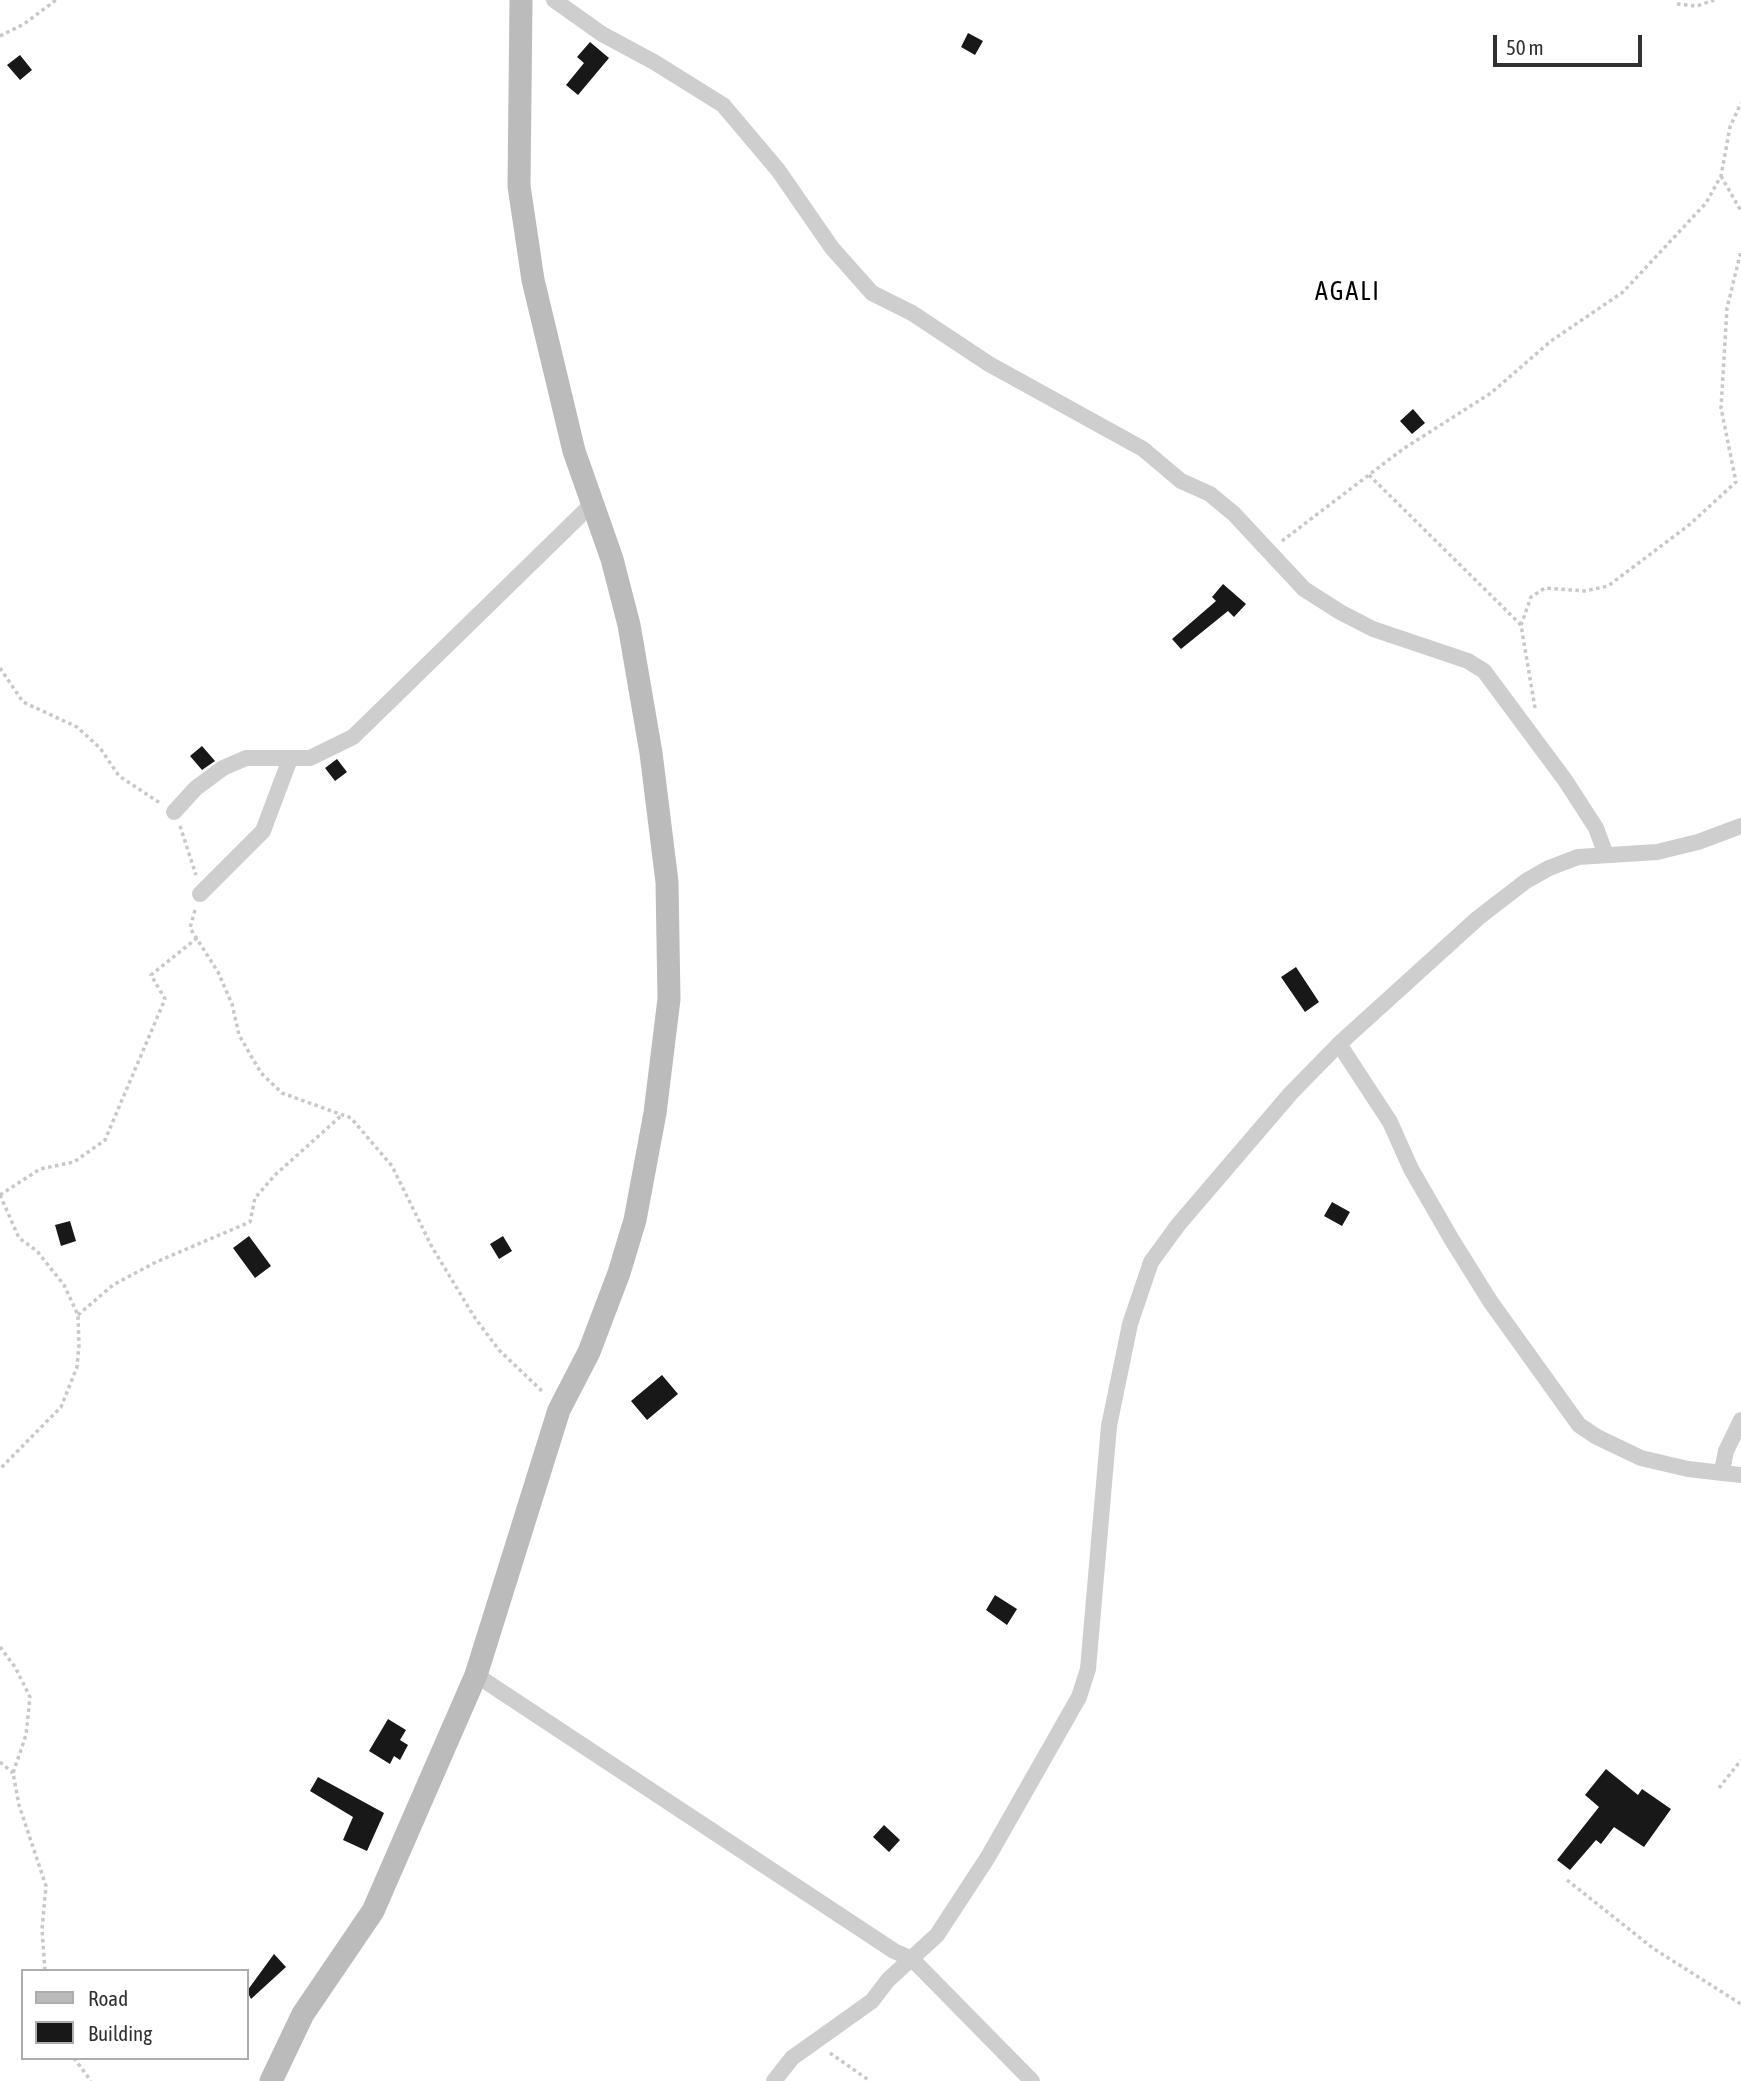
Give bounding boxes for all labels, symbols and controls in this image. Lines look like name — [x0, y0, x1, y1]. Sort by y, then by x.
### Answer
scale bar — [1496, 21, 1645, 65]
text: 50 m — [1506, 35, 1544, 59]
district label: AGALI — [1316, 276, 1380, 308]
legend — [21, 1969, 248, 2060]
text: Road — [88, 1986, 128, 2010]
text: Building — [88, 2021, 152, 2045]

